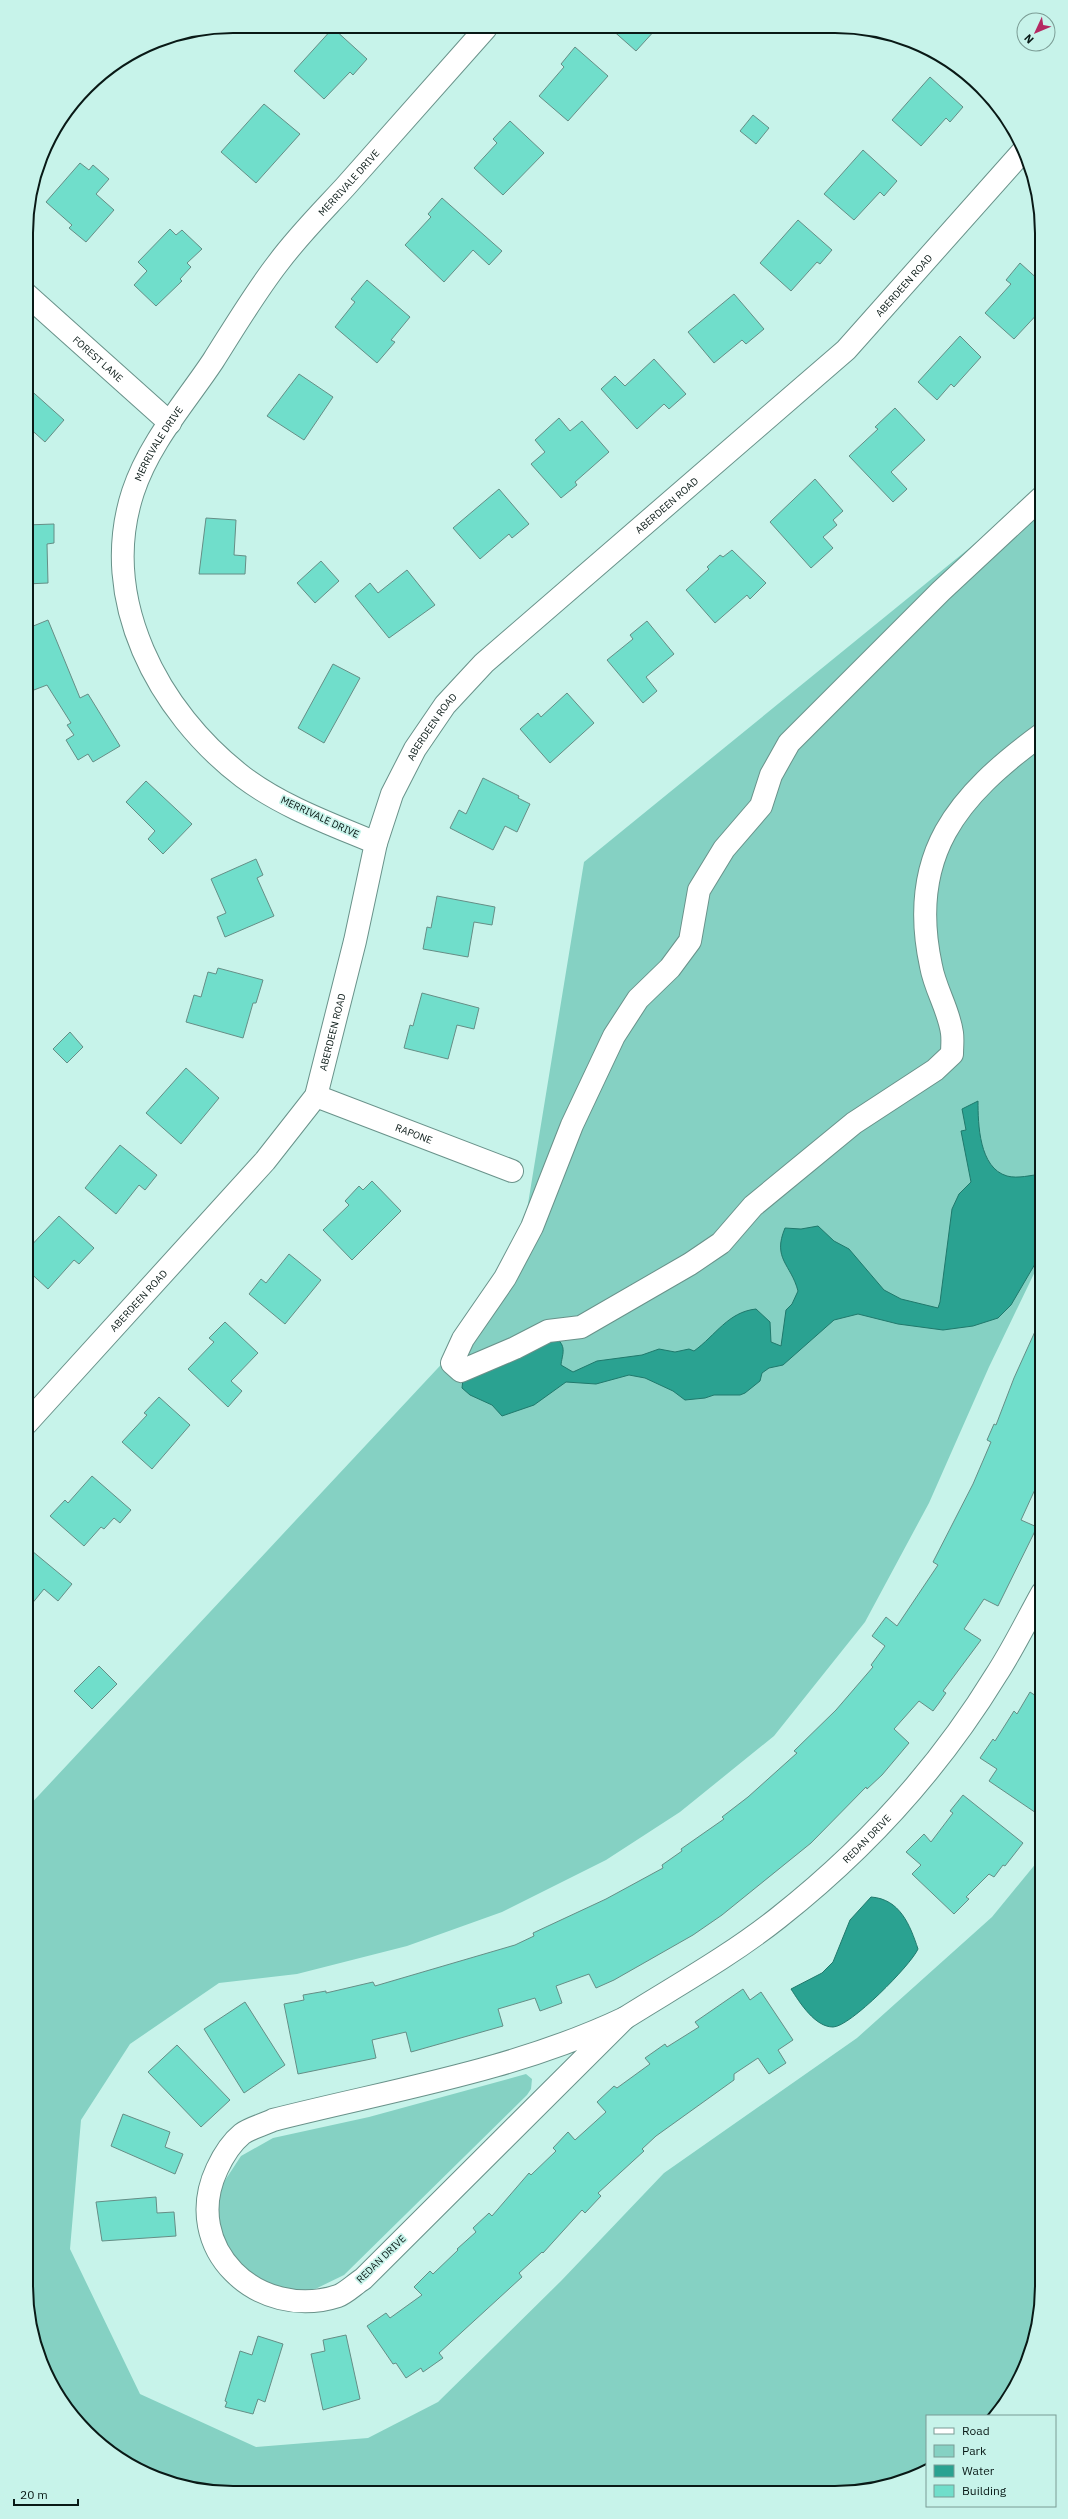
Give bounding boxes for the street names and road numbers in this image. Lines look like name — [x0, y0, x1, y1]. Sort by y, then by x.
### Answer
street label: MERRIVALE DRIVE — [315, 146, 382, 218]
street label: ABERDEEN ROAD — [872, 251, 935, 319]
street label: FOREST LANE — [70, 333, 126, 385]
street label: MERRIVALE DRIVE — [131, 403, 186, 483]
street label: ABERDEEN ROAD — [632, 474, 701, 536]
street label: ABERDEEN ROAD — [404, 690, 460, 763]
street label: MERRIVALE DRIVE — [279, 793, 361, 841]
street label: ABERDEEN ROAD — [316, 992, 348, 1072]
street label: RAPONE — [394, 1121, 435, 1147]
street label: ABERDEEN ROAD — [107, 1266, 170, 1334]
street label: REDAN DRIVE — [840, 1811, 894, 1866]
street label: REDAN DRIVE — [354, 2232, 409, 2286]

